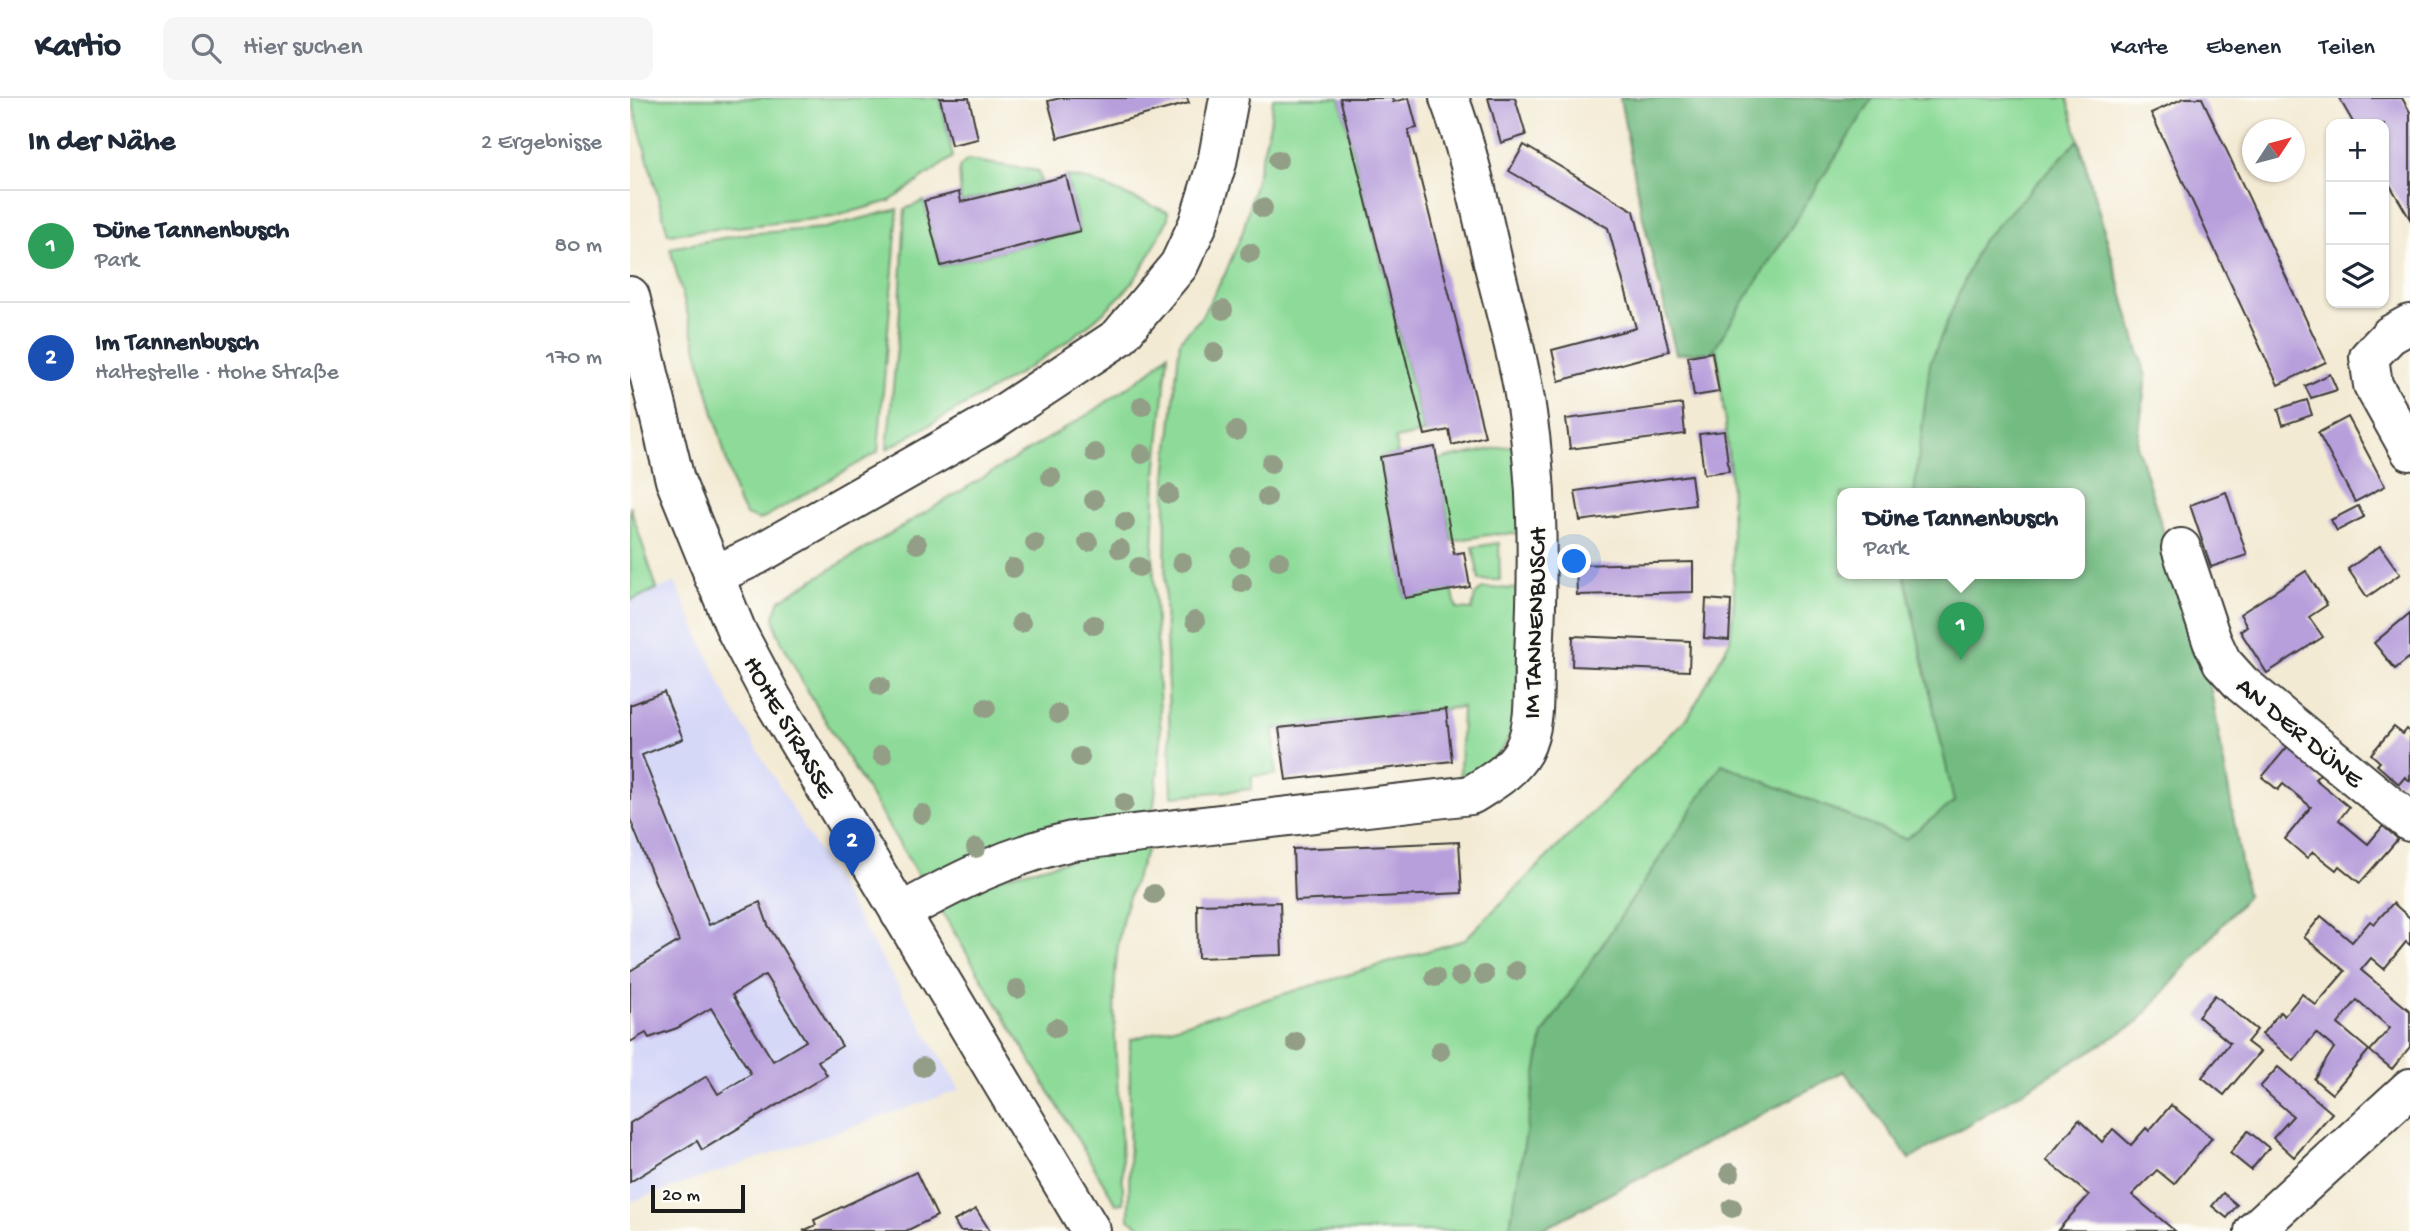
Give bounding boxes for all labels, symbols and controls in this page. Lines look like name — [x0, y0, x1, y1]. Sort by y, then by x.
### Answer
search box — [163, 17, 653, 80]
text: Kartio — [35, 29, 121, 67]
icon: search — [187, 29, 225, 67]
text: Hier suchen — [243, 33, 363, 64]
text: Karte — [2111, 34, 2168, 63]
text: Ebenen — [2206, 34, 2281, 63]
text: Teilen — [2319, 34, 2375, 63]
north arrow — [2242, 119, 2305, 182]
map controls — [2326, 119, 2389, 308]
button: + — [2326, 119, 2389, 182]
text: In der Nähe — [28, 126, 175, 161]
text: 2 Ergebnisse — [481, 130, 602, 157]
button: − — [2326, 182, 2389, 245]
text: Düne Tannenbusch — [95, 217, 289, 248]
text: 1 — [46, 233, 56, 260]
text: 80 m — [555, 233, 602, 260]
button: layers — [2326, 245, 2389, 308]
text: Park — [95, 248, 139, 275]
text: Im Tannenbusch — [95, 329, 259, 360]
text: 2 — [45, 345, 57, 372]
text: 170 m — [546, 345, 602, 372]
text: Haltestelle · Hohe Straße — [95, 360, 339, 387]
popup — [1837, 488, 2085, 579]
text: Düne Tannenbusch — [1864, 505, 2058, 536]
street label: IM TANNENBUSCH — [1519, 526, 1556, 720]
text: Park — [1864, 536, 1908, 563]
your location — [1557, 544, 1591, 578]
pin: 1 — [1938, 602, 1984, 660]
street label: HOHE STRASSE — [734, 652, 841, 806]
street label: AN DER DÜNE — [2228, 672, 2369, 797]
pin: 2 — [829, 818, 875, 876]
scale bar — [651, 1182, 746, 1214]
text: 20 m — [662, 1185, 700, 1208]

